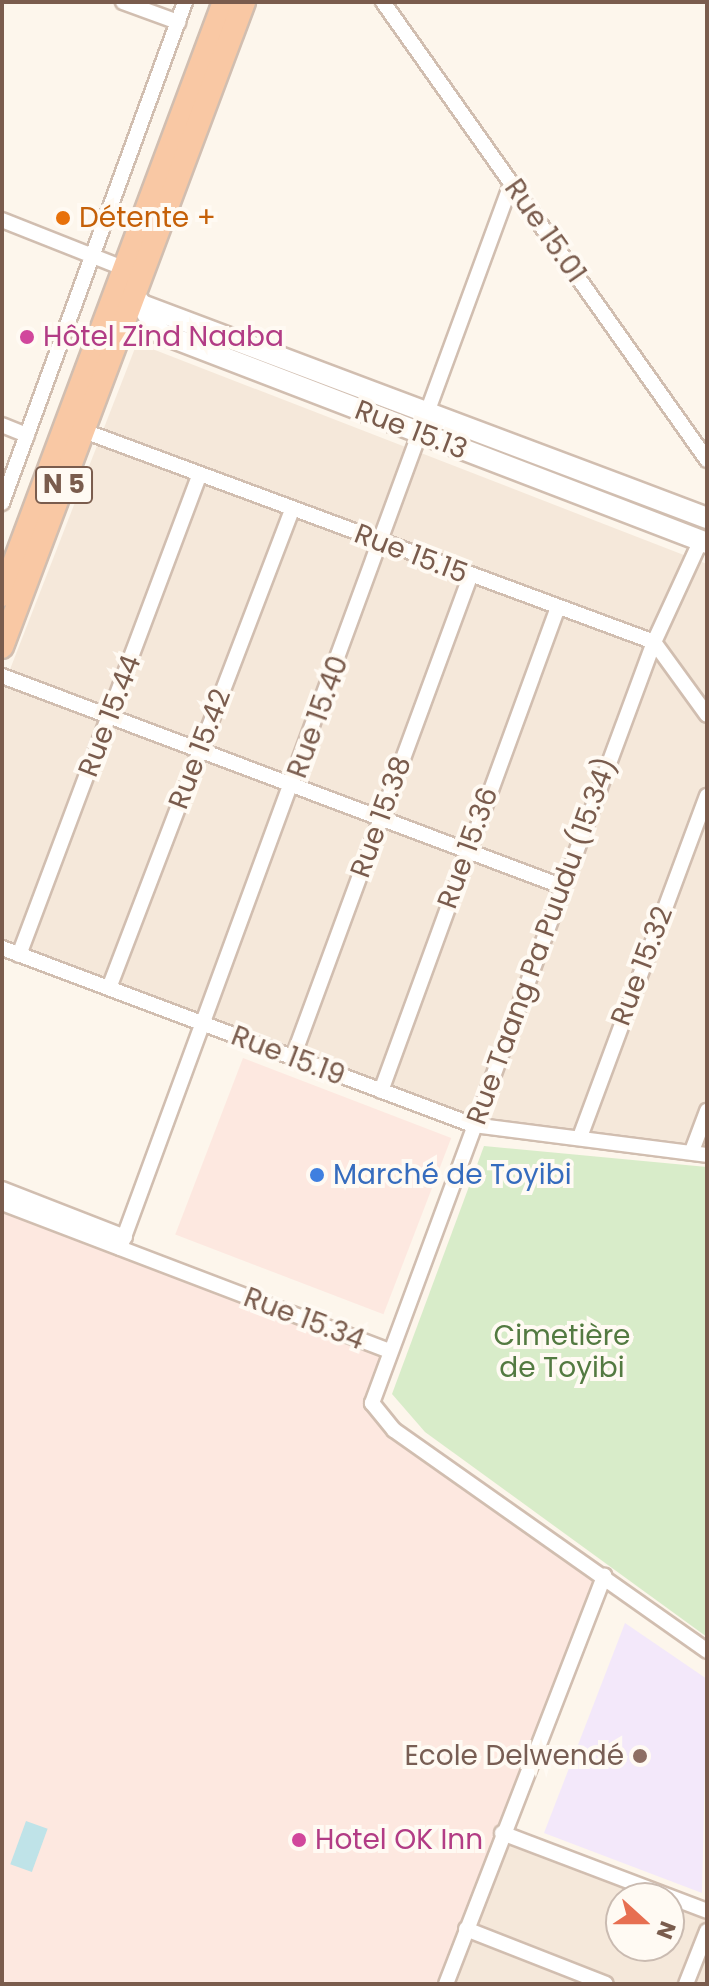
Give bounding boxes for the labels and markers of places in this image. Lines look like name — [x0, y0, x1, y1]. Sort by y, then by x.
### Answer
place label: Détente + — [79, 201, 216, 235]
marker: Détente + — [54, 209, 72, 227]
place label: Hôtel Zind Naaba — [43, 320, 284, 354]
marker: Hôtel Zind Naaba — [18, 328, 36, 346]
place label: Marché de Toyibi — [333, 1158, 572, 1192]
marker: Marché de Toyibi — [308, 1166, 326, 1184]
place label: Ecole Delwendé — [404, 1739, 624, 1773]
marker: Ecole Delwendé — [631, 1747, 649, 1765]
place label: Hotel OK Inn — [315, 1823, 483, 1857]
marker: Hotel OK Inn — [290, 1831, 308, 1849]

